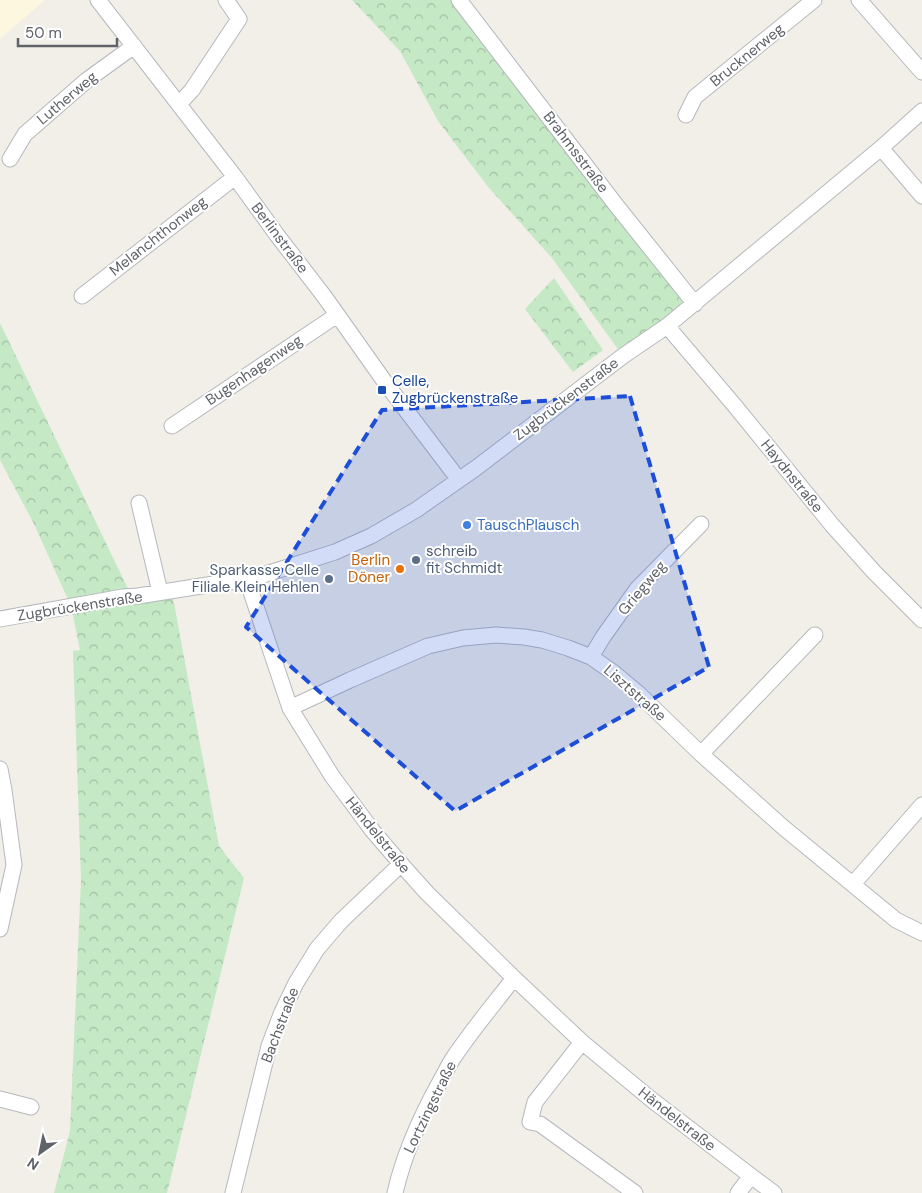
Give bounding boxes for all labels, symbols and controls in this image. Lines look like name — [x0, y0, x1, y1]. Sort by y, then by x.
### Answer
scale bar — [18, 15, 116, 47]
street label: Brucknerweg — [706, 19, 788, 91]
text: 50 m — [25, 23, 62, 43]
street label: Lutherweg — [33, 67, 101, 129]
street label: Brahmsstraße — [539, 107, 613, 197]
street label: Melanchthonweg — [105, 192, 211, 280]
street label: Berlinstraße — [247, 199, 313, 277]
street label: Bugenhagenweg — [202, 330, 306, 410]
street label: Zugbrückenstraße — [510, 353, 622, 445]
place label: Celle, Zugbrückenstraße — [392, 371, 518, 408]
marker: Celle, Zugbrückenstraße — [376, 384, 388, 396]
street label: Haydnstraße — [756, 435, 828, 517]
place label: TauschPlausch — [477, 515, 579, 535]
marker: TauschPlausch — [461, 519, 473, 531]
place label: schreib fit Schmidt — [426, 541, 503, 578]
place label: Berlin Döner — [348, 550, 390, 587]
marker: schreib fit Schmidt — [410, 554, 422, 566]
street label: Griegweg — [613, 557, 671, 619]
place label: Sparkasse Celle Filiale Klein Hehlen — [192, 560, 319, 597]
marker: Berlin Döner — [394, 563, 406, 575]
marker: Sparkasse Celle Filiale Klein Hehlen — [323, 573, 335, 585]
street label: Zugbrückenstraße — [16, 586, 144, 626]
street label: Lisztstraße — [599, 660, 671, 726]
street label: Händelstraße — [341, 792, 415, 878]
street label: Bachstraße — [256, 984, 304, 1066]
street label: Lortzingstraße — [399, 1058, 461, 1156]
street label: Händelstraße — [634, 1082, 720, 1156]
north arrow — [15, 1128, 65, 1178]
text: N — [24, 1154, 42, 1174]

